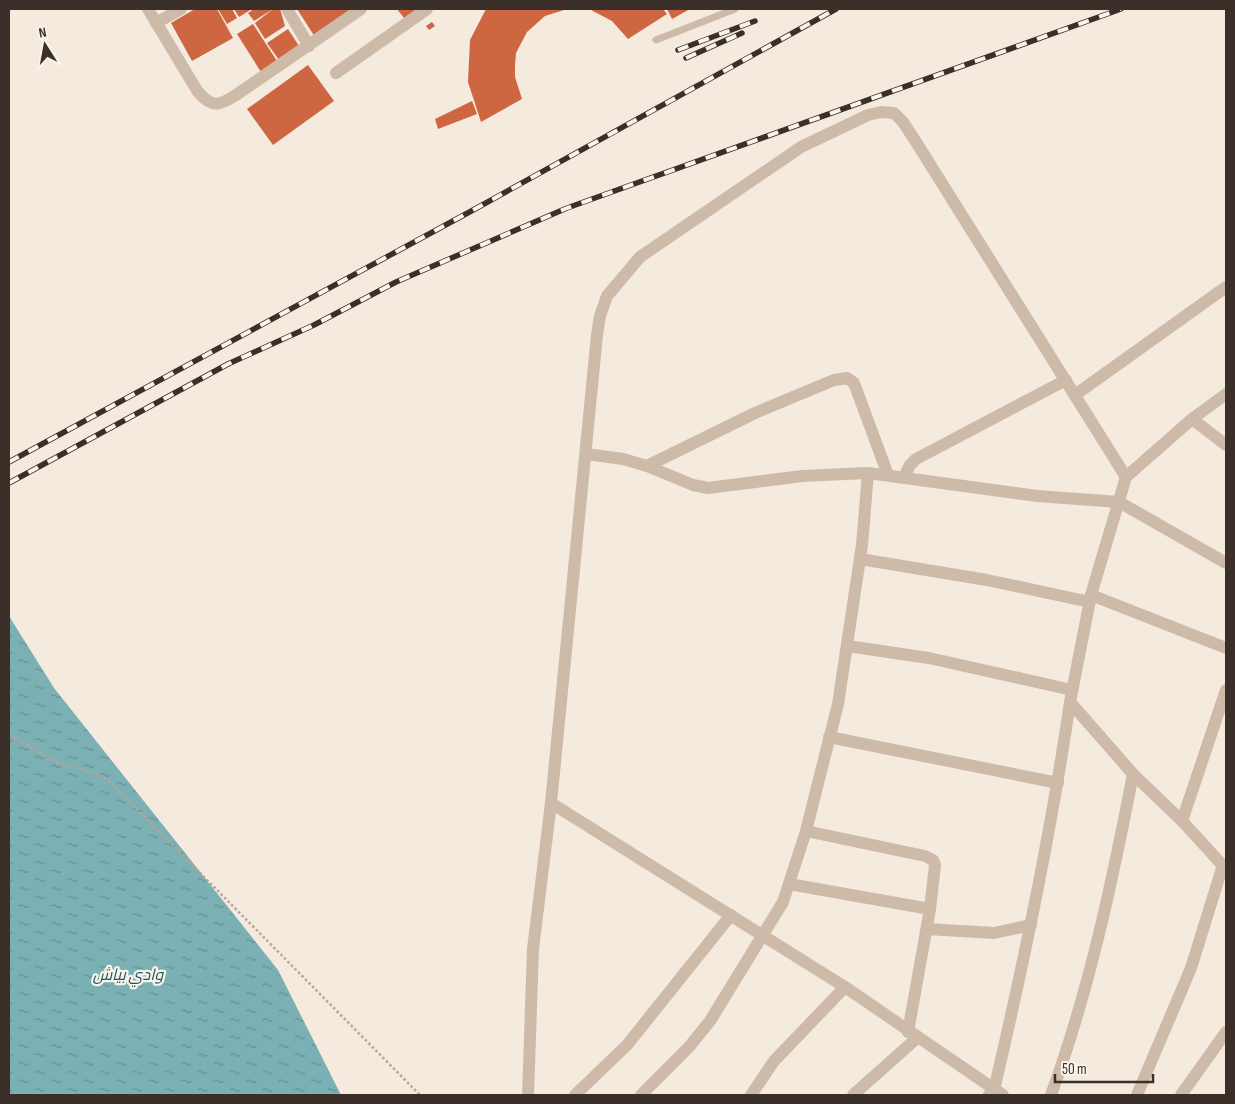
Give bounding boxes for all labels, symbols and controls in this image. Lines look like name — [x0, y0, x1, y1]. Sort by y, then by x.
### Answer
north arrow — [20, 20, 70, 70]
text: N — [37, 24, 48, 42]
water label: وادي بياش — [93, 966, 165, 987]
scale bar — [1055, 1052, 1152, 1084]
text: 50 m — [1062, 1060, 1087, 1079]

